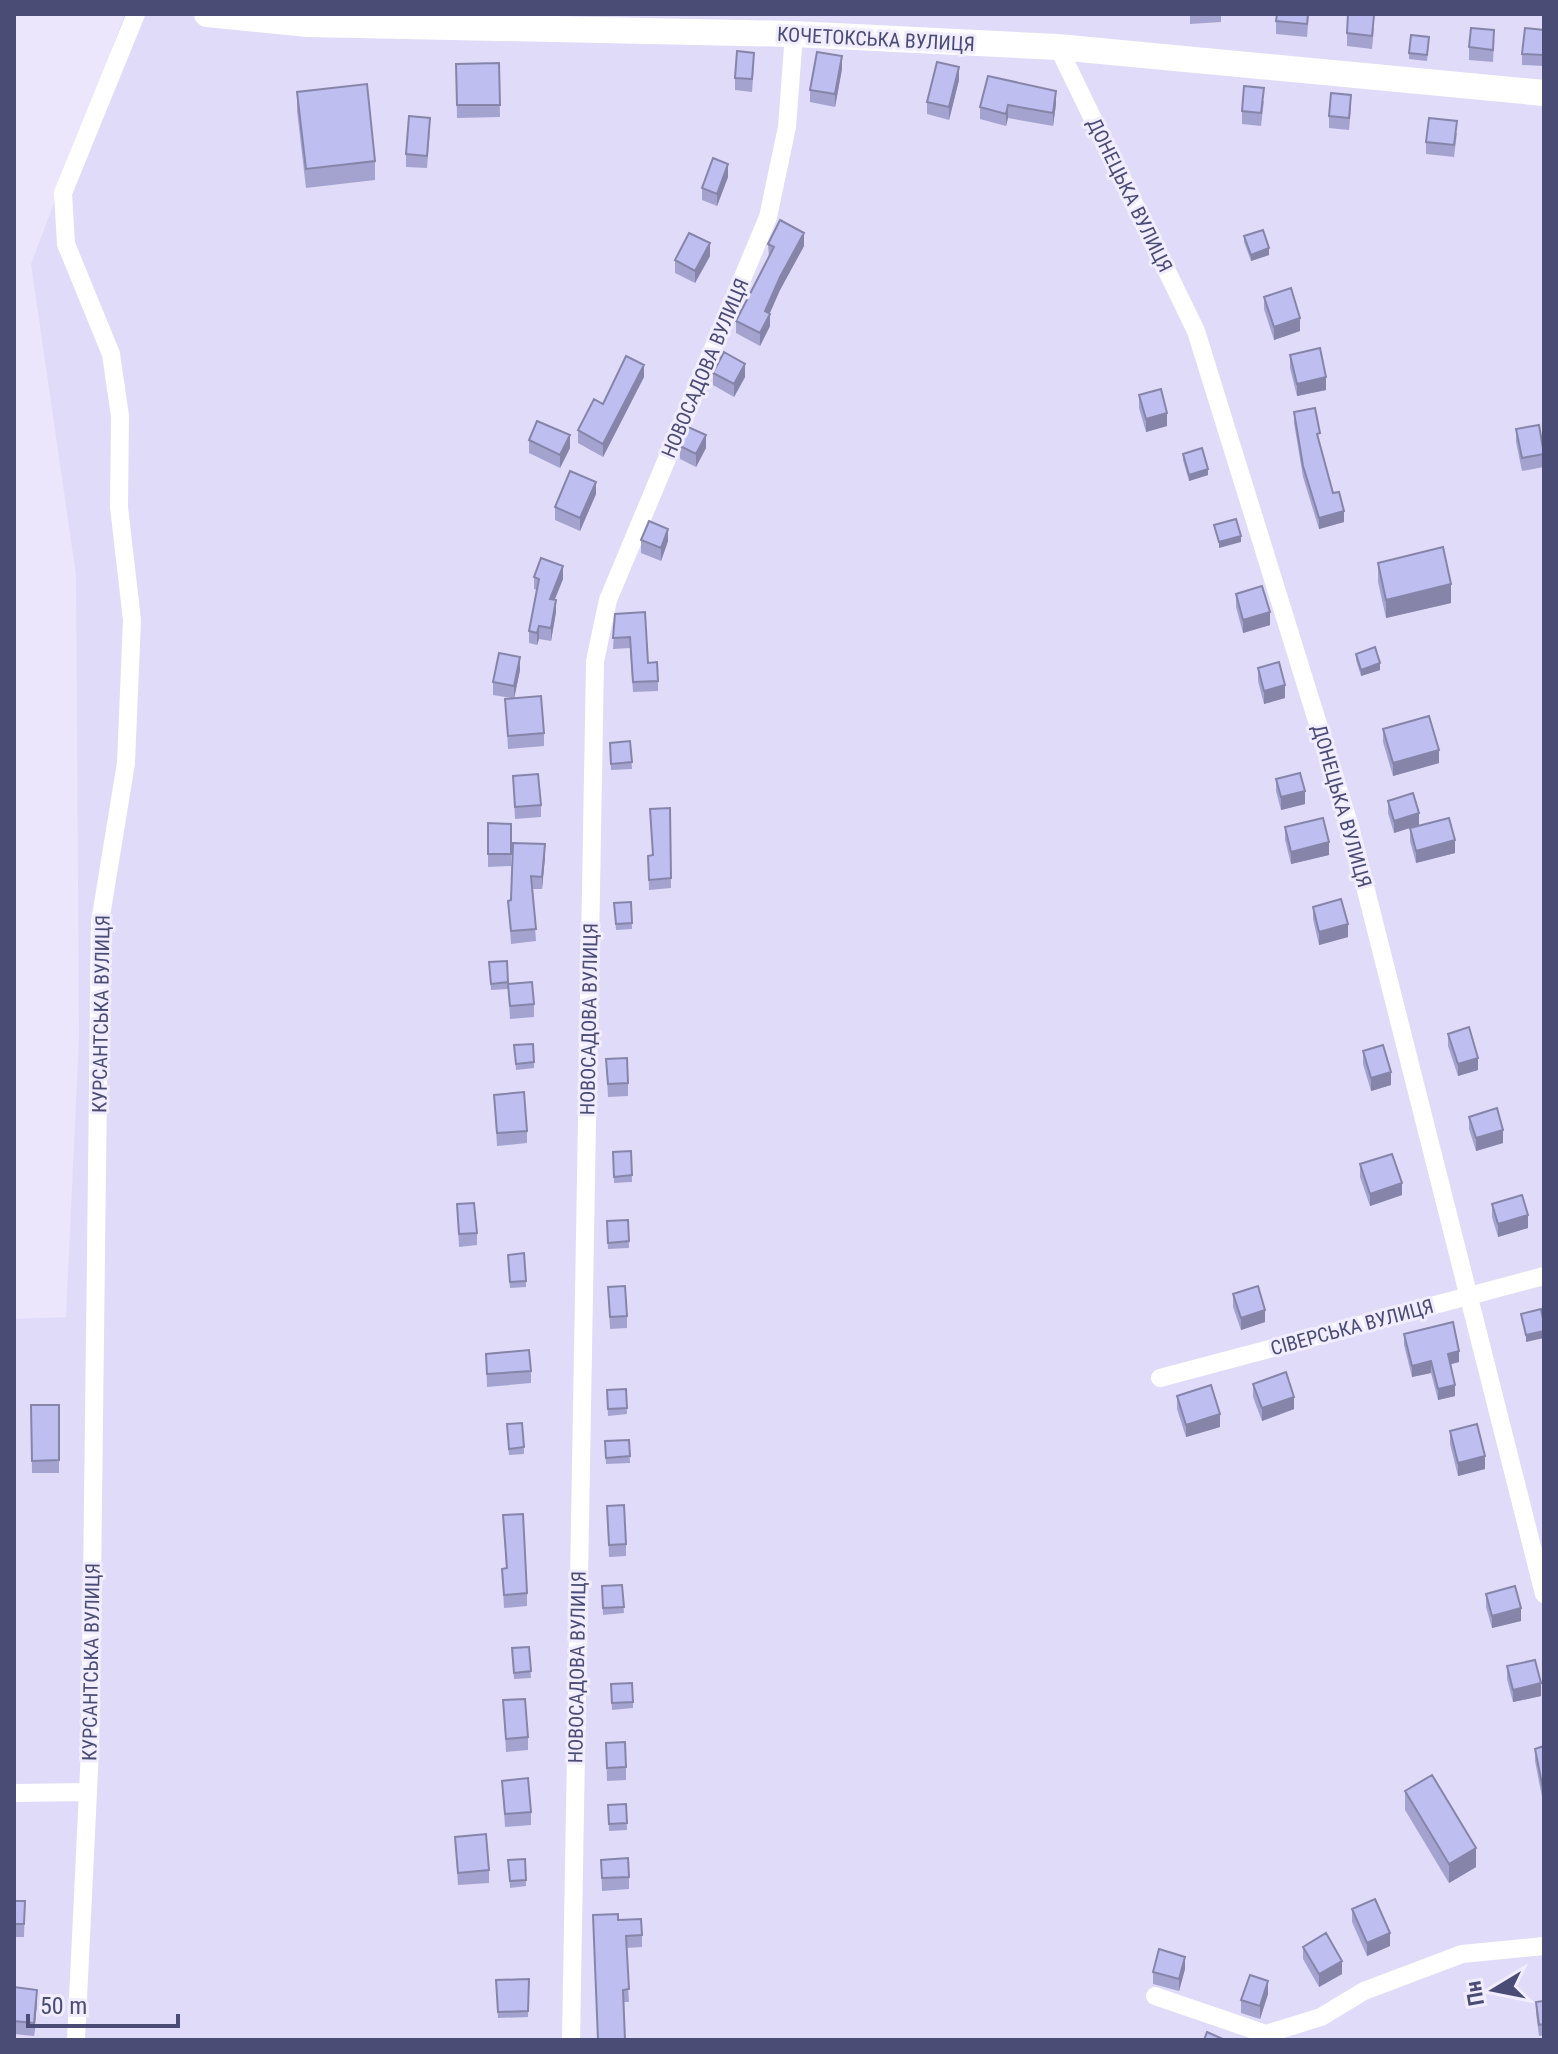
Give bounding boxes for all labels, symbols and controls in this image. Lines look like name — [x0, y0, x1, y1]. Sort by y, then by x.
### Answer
street label: КОЧЕТОКСЬКА ВУЛИЦЯ — [777, 22, 975, 56]
street label: ДОНЕЦЬКА ВУЛИЦЯ — [1082, 114, 1178, 276]
street label: НОВОСАДОВА ВУЛИЦЯ — [656, 275, 754, 461]
street label: ДОНЕЦЬКА ВУЛИЦЯ — [1307, 722, 1377, 890]
street label: КУРСАНТСЬКА ВУЛИЦЯ — [87, 915, 115, 1113]
street label: НОВОСАДОВА ВУЛИЦЯ — [575, 923, 603, 1115]
street label: СІВЕРСЬКА ВУЛИЦЯ — [1268, 1294, 1436, 1360]
street label: КУРСАНТСЬКА ВУЛИЦЯ — [77, 1563, 105, 1761]
street label: НОВОСАДОВА ВУЛИЦЯ — [563, 1571, 591, 1763]
north arrow — [1454, 1950, 1534, 2030]
scale bar — [28, 1978, 178, 2028]
text: Пн — [1460, 1979, 1489, 2008]
text: 50 m — [40, 1992, 87, 2020]

